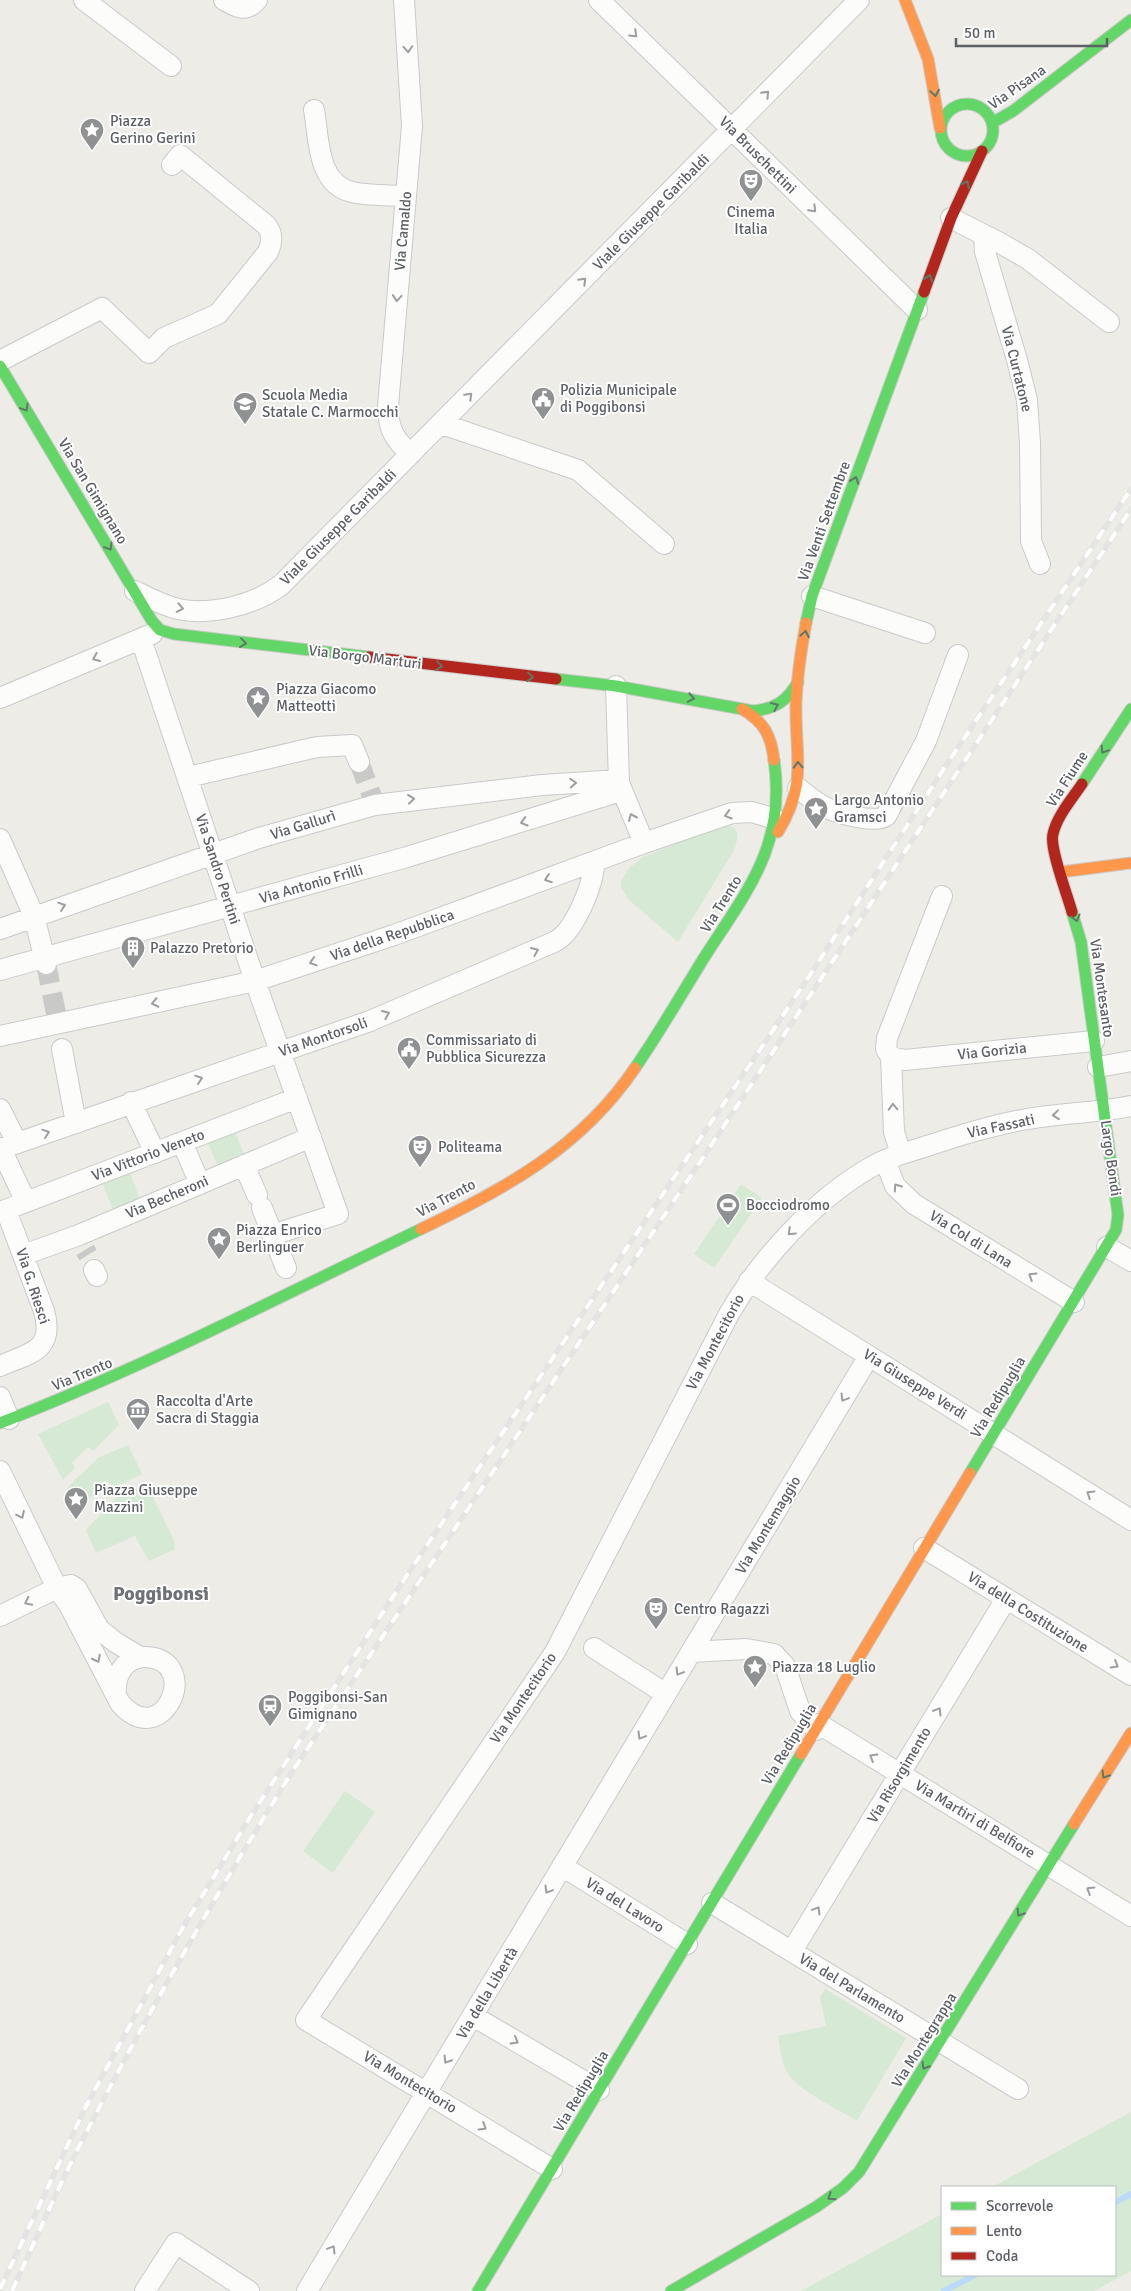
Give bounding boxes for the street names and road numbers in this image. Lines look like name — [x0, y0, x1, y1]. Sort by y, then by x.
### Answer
street label: Via Pisana — [985, 61, 1049, 113]
street label: Via Bruschettini — [715, 112, 801, 198]
street label: Viale Giuseppe Garibaldi — [589, 150, 713, 274]
street label: Via Camaldo — [391, 190, 415, 272]
street label: Via Curtatone — [998, 324, 1036, 414]
street label: Via San Gimignano — [54, 435, 132, 547]
street label: Via Venti Settembre — [794, 459, 854, 583]
street label: Viale Giuseppe Garibaldi — [276, 465, 400, 589]
street label: Via Borgo Marturi — [307, 641, 423, 673]
street label: Via Fiume — [1042, 748, 1092, 810]
street label: Via Gallurì — [268, 807, 338, 843]
street label: Via Sandro Pertini — [192, 811, 244, 927]
street label: Via Antonio Frilli — [257, 861, 365, 907]
street label: Via Trento — [696, 872, 746, 936]
street label: Via della Repubblica — [328, 905, 456, 965]
street label: Via Montesanto — [1086, 937, 1118, 1039]
street label: Via Montorsoli — [276, 1013, 370, 1061]
street label: Via Gorizia — [957, 1038, 1027, 1064]
street label: Via Fassati — [966, 1110, 1036, 1142]
street label: Largo Bondi — [1097, 1119, 1125, 1197]
street label: Via Vittorio Veneto — [89, 1125, 207, 1185]
street label: Via Becheroni — [123, 1171, 211, 1223]
street label: Via Trento — [413, 1175, 479, 1221]
street label: Via Col di Lana — [926, 1206, 1016, 1272]
street label: Via G. Riesci — [12, 1246, 54, 1326]
street label: Via Montecitorio — [682, 1291, 748, 1393]
street label: Via Giuseppe Verdi — [860, 1345, 970, 1423]
street label: Via Trento — [49, 1353, 115, 1395]
street label: Via Redipuglia — [967, 1353, 1029, 1441]
street label: Via Montemaggio — [732, 1472, 805, 1577]
street label: Via della Costituzione — [964, 1568, 1092, 1656]
street label: Via Montecitorio — [486, 1649, 560, 1747]
street label: Via Redipuglia — [758, 1700, 820, 1788]
street label: Via Risorgimento — [863, 1724, 935, 1826]
street label: Via Martiri di Belfiore — [912, 1776, 1038, 1862]
street label: Via del Lavoro — [582, 1874, 668, 1936]
street label: Via della Libertà — [452, 1944, 522, 2042]
street label: Via del Parlamento — [796, 1949, 909, 2027]
street label: Via Montegrappa — [888, 1989, 960, 2091]
street label: Via Montecitorio — [360, 2047, 460, 2117]
street label: Via Redipuglia — [550, 2047, 612, 2135]

